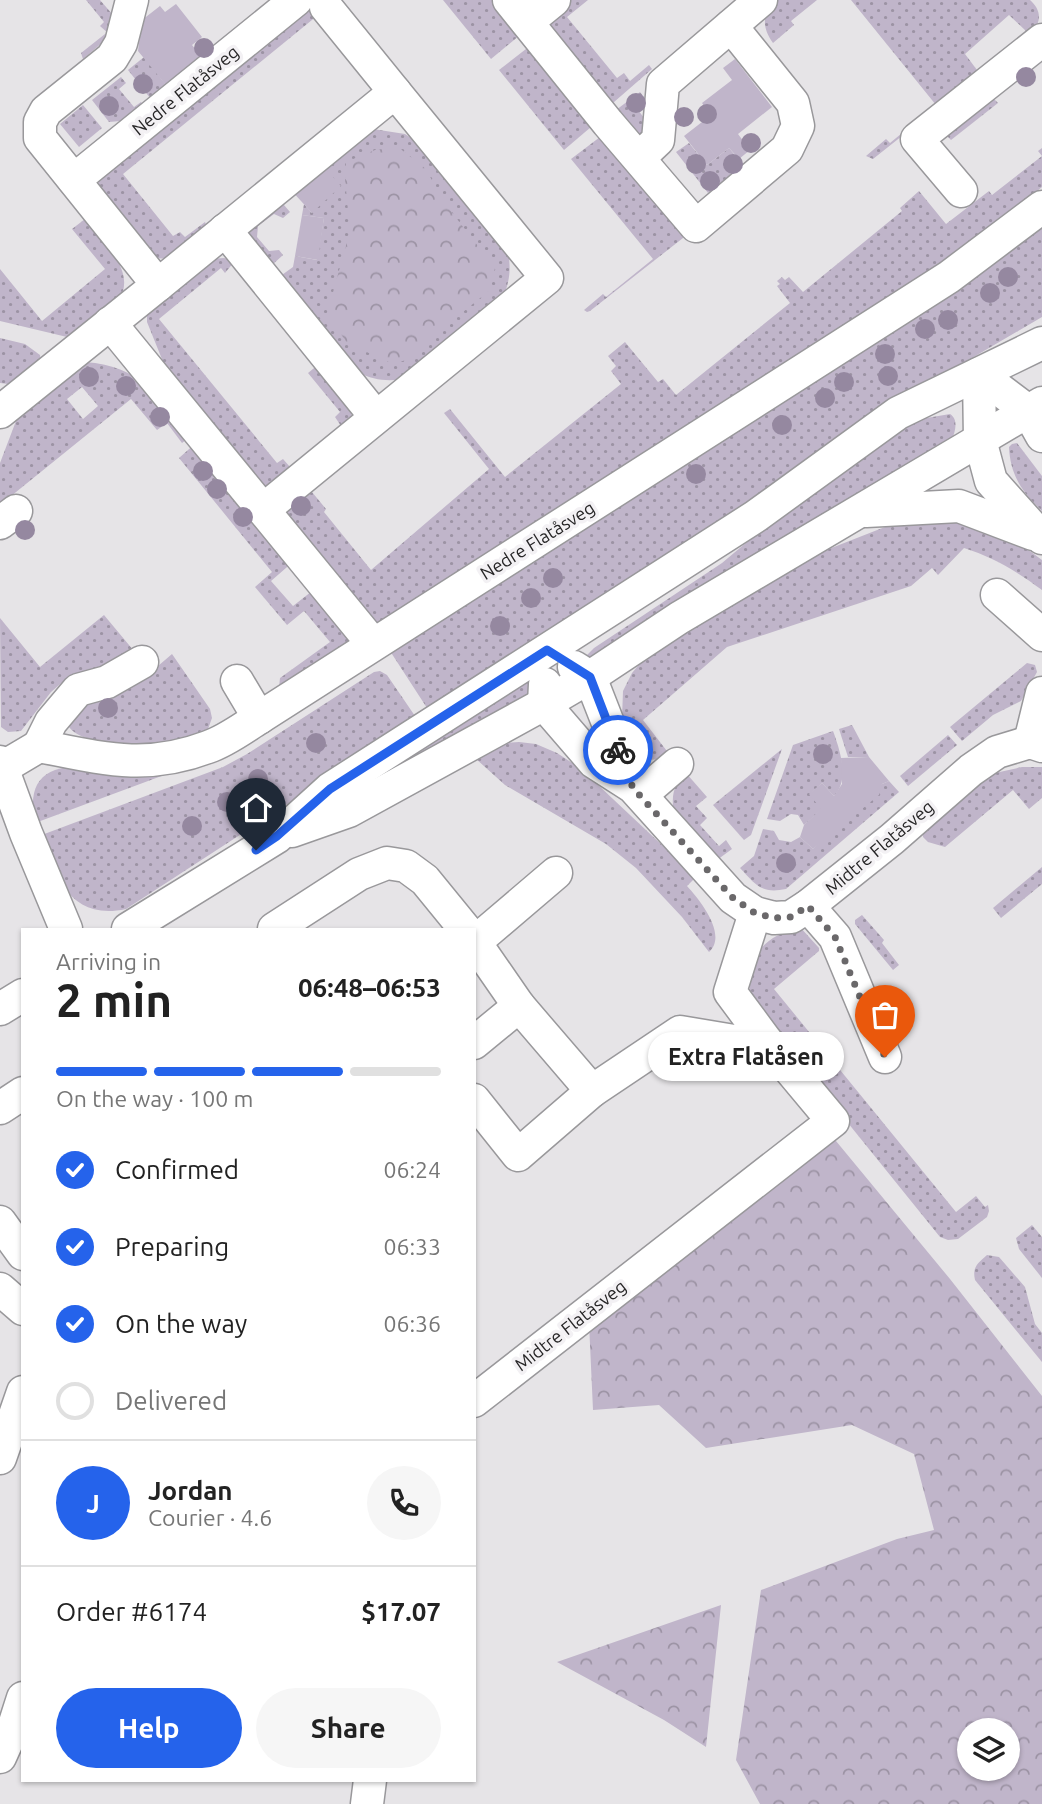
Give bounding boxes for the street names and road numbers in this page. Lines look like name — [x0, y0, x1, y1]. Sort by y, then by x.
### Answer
street label: Nedre Flatåsveg — [128, 41, 242, 139]
street label: Nedre Flatåsveg — [476, 497, 598, 583]
street label: Midtre Flatåsveg — [821, 796, 937, 898]
street label: Midtre Flatåsveg — [511, 1276, 629, 1374]

